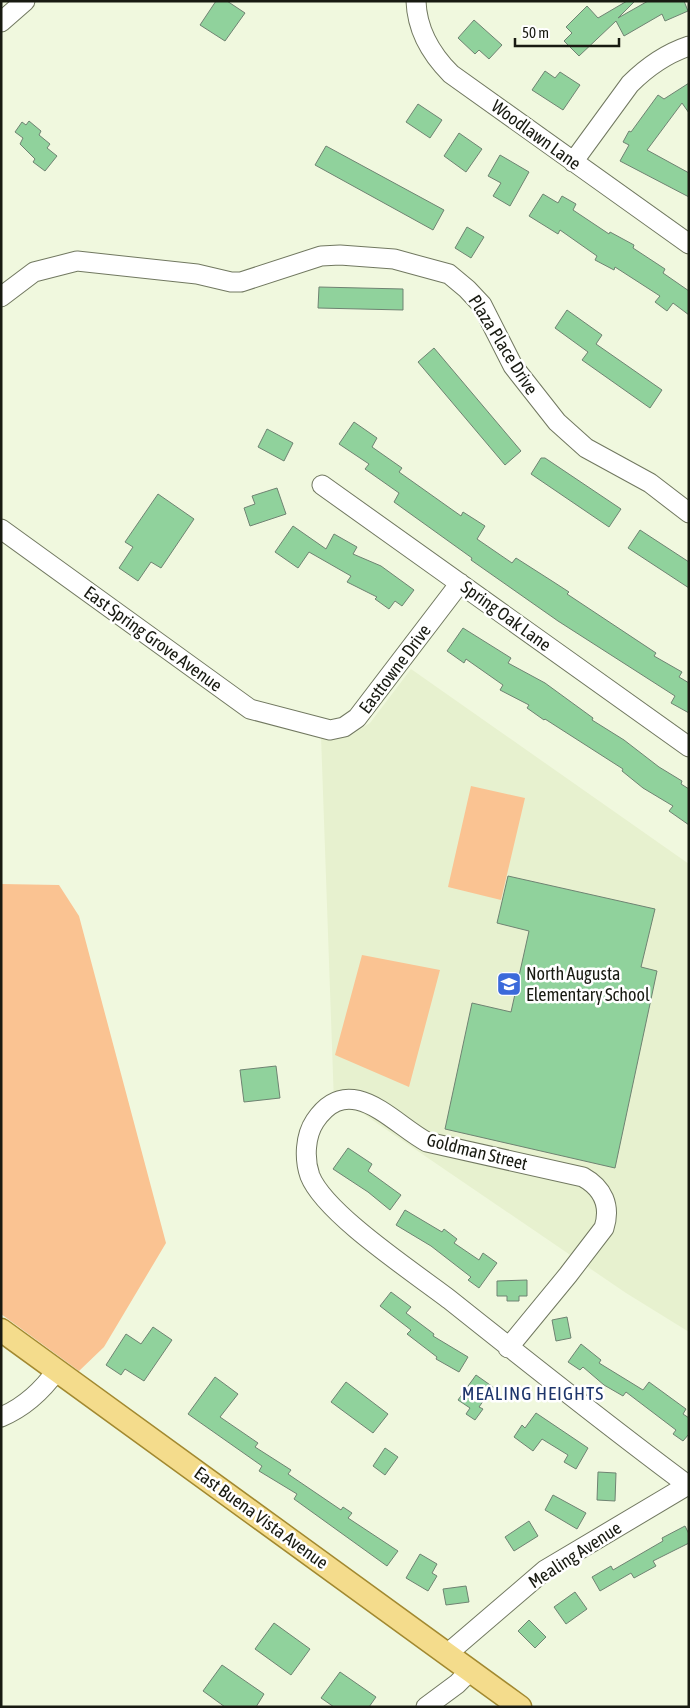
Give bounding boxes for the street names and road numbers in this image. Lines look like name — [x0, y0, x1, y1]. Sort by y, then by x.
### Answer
street label: Woodlawn Lane — [488, 95, 585, 174]
street label: Plaza Place Drive — [464, 291, 542, 398]
street label: Spring Oak Lane — [457, 576, 555, 655]
street label: East Spring Grove Avenue — [80, 582, 226, 696]
street label: Easttowne Drive — [354, 620, 435, 717]
street label: Goldman Street — [425, 1129, 530, 1174]
street label: East Buena Vista Avenue — [190, 1462, 332, 1573]
street label: Mealing Avenue — [524, 1517, 625, 1592]

